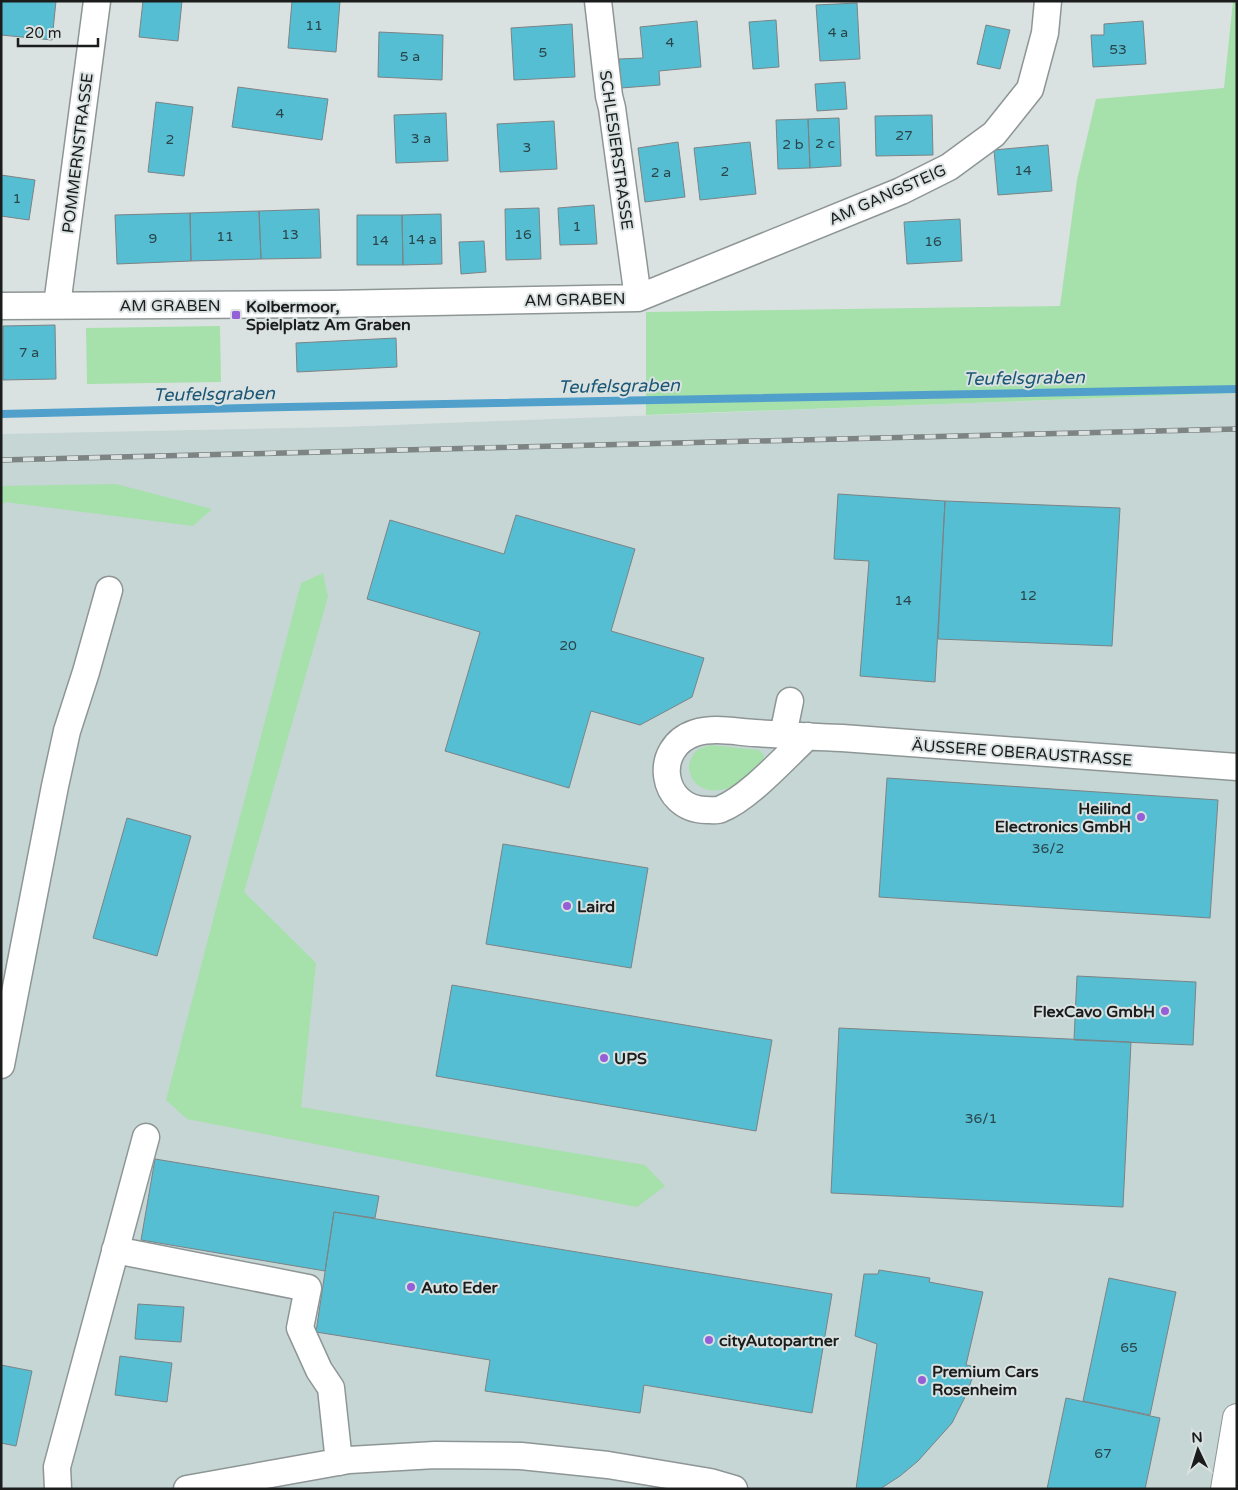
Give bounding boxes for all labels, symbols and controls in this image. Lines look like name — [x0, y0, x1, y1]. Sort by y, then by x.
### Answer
scale bar — [18, 15, 98, 47]
house number: 11 — [305, 17, 323, 34]
text: 20 m — [25, 24, 62, 42]
house number: 4 a — [828, 24, 848, 41]
house number: 4 — [666, 34, 675, 51]
house number: 53 — [1109, 41, 1127, 58]
house number: 5 — [539, 44, 547, 61]
house number: 5 a — [400, 48, 420, 65]
street label: SCHLESIERSTRASSE — [595, 69, 637, 231]
street label: POMMERNSTRASSE — [58, 72, 98, 234]
house number: 4 — [276, 105, 285, 122]
house number: 27 — [895, 127, 913, 144]
house number: 3 a — [411, 130, 431, 147]
house number: 2 — [166, 131, 174, 148]
house number: 2 c — [815, 135, 835, 152]
house number: 2 b — [782, 136, 804, 153]
house number: 3 — [523, 139, 531, 156]
street label: AM GANGSTEIG — [826, 160, 949, 230]
house number: 14 — [1014, 162, 1032, 179]
house number: 2 — [721, 163, 729, 180]
house number: 2 a — [651, 164, 671, 181]
house number: 1 — [13, 190, 21, 207]
house number: 1 — [573, 218, 581, 235]
house number: 13 — [281, 226, 299, 243]
house number: 16 — [514, 226, 532, 243]
house number: 11 — [216, 228, 234, 245]
house number: 9 — [149, 230, 157, 247]
house number: 14 a — [407, 231, 437, 248]
house number: 14 — [371, 232, 389, 249]
house number: 16 — [924, 233, 942, 250]
street label: AM GRABEN — [524, 289, 626, 311]
street label: AM GRABEN — [119, 296, 221, 316]
place label: Kolbermoor, Spielplatz Am Graben — [246, 297, 411, 335]
marker: Kolbermoor, Spielplatz Am Graben — [230, 309, 242, 321]
house number: 7 a — [19, 344, 39, 361]
water label: Teufelsgraben — [963, 366, 1086, 390]
water label: Teufelsgraben — [558, 374, 681, 398]
water label: Teufelsgraben — [153, 382, 276, 406]
house number: 12 — [1019, 587, 1037, 604]
house number: 14 — [894, 592, 912, 609]
house number: 20 — [559, 637, 577, 654]
street label: ÄUSSERE OBERAUSTRASSE — [911, 735, 1133, 771]
place label: Heilind Electronics GmbH — [995, 799, 1131, 837]
marker: Heilind Electronics GmbH — [1135, 811, 1147, 823]
house number: 36/2 — [1032, 840, 1064, 857]
place label: Laird — [577, 897, 615, 917]
marker: Laird — [561, 900, 573, 912]
place label: FlexCavo GmbH — [1033, 1002, 1155, 1022]
marker: FlexCavo GmbH — [1159, 1005, 1171, 1017]
place label: UPS — [614, 1049, 647, 1069]
marker: UPS — [598, 1052, 610, 1064]
house number: 36/1 — [965, 1110, 997, 1127]
place label: Auto Eder — [421, 1278, 498, 1298]
marker: Auto Eder — [405, 1281, 417, 1293]
place label: cityAutopartner — [719, 1331, 840, 1351]
marker: cityAutopartner — [703, 1334, 715, 1346]
house number: 65 — [1120, 1339, 1138, 1356]
place label: Premium Cars Rosenheim — [932, 1362, 1039, 1400]
marker: Premium Cars Rosenheim — [916, 1374, 928, 1386]
north arrow — [1173, 1425, 1223, 1475]
text: N — [1191, 1429, 1203, 1446]
house number: 67 — [1094, 1445, 1112, 1462]

